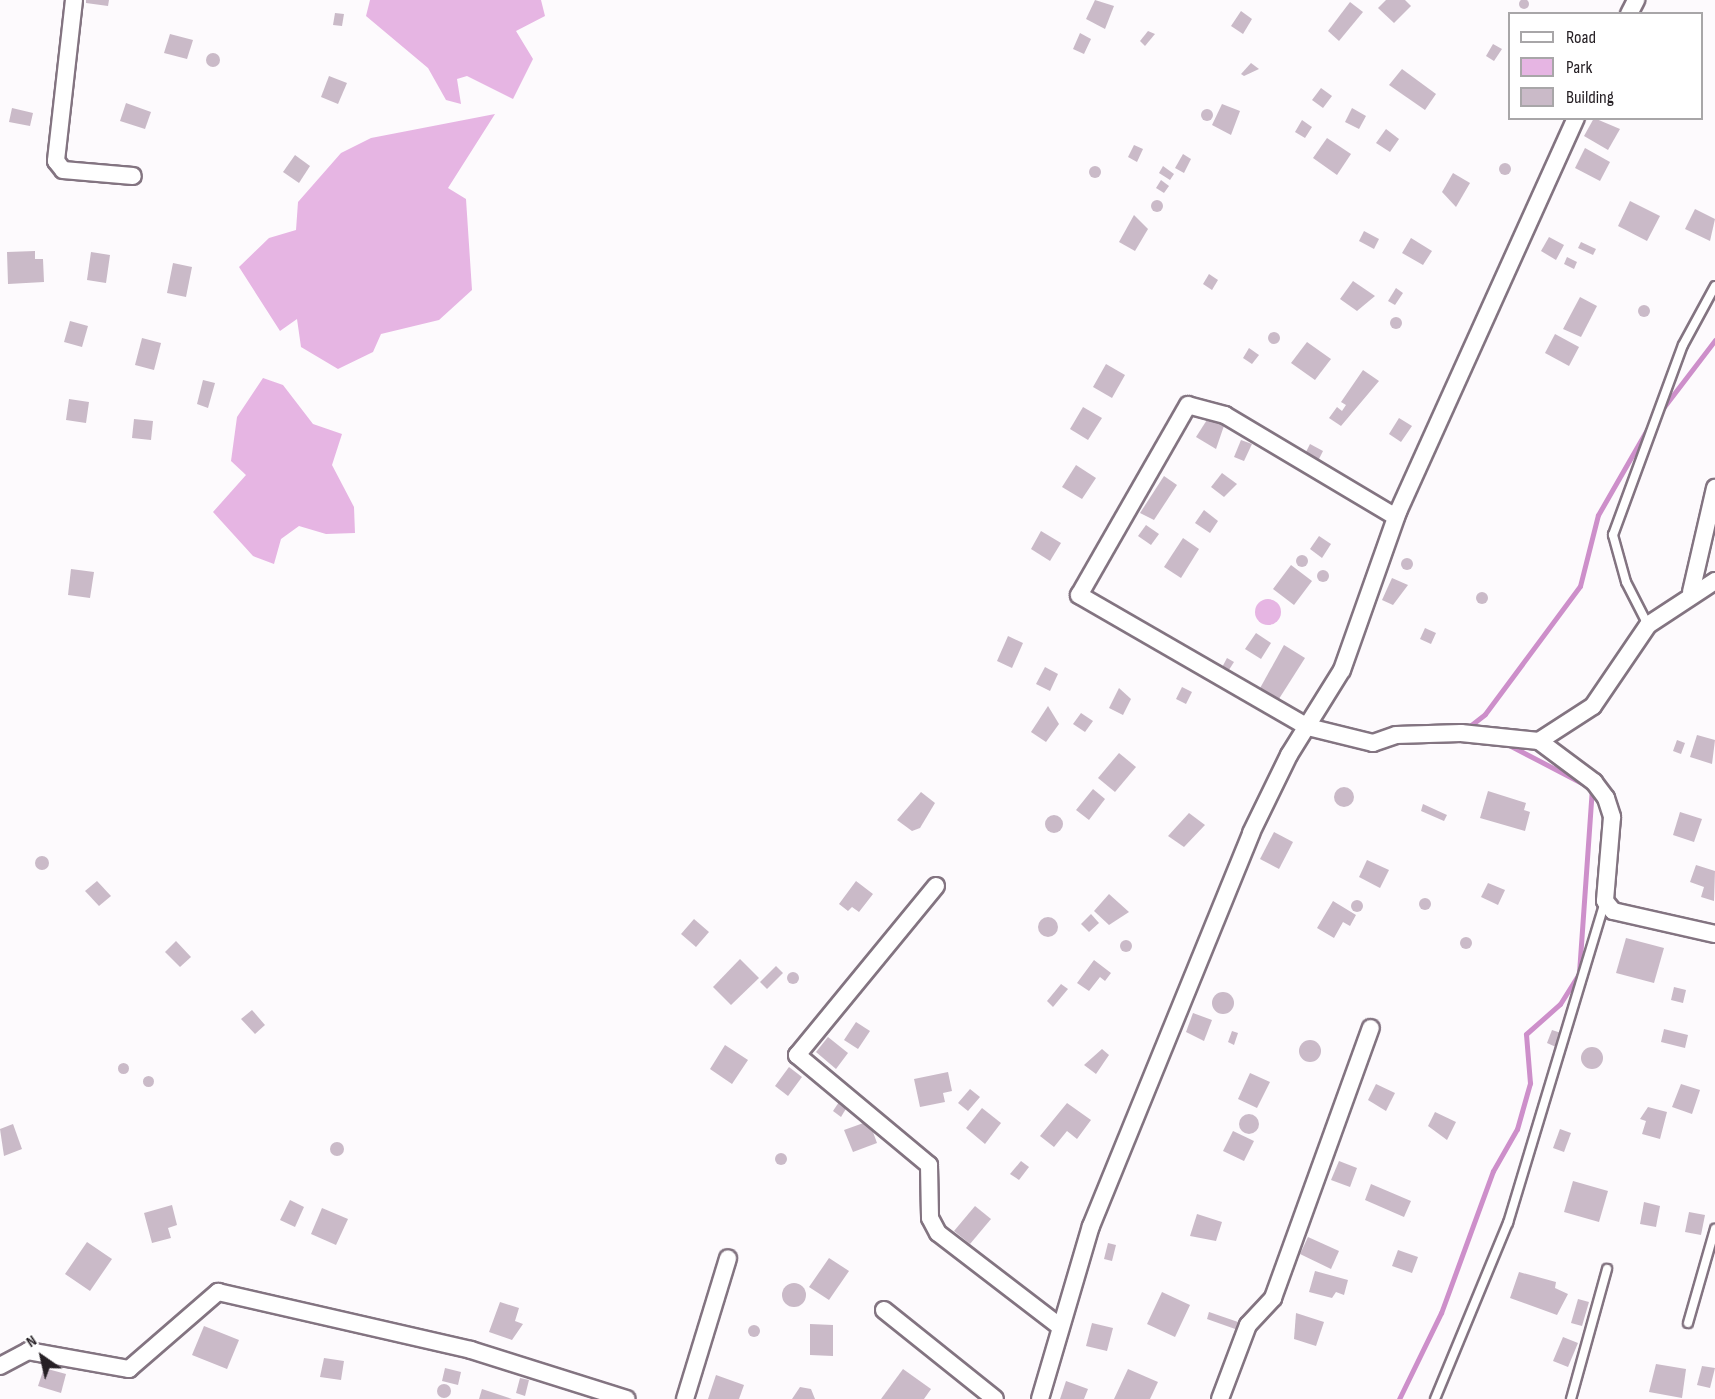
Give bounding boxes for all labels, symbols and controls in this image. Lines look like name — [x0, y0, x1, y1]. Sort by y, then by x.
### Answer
legend — [1508, 12, 1703, 120]
text: Road — [1566, 27, 1596, 48]
text: Park — [1566, 57, 1592, 78]
text: Building — [1566, 87, 1614, 108]
north arrow — [12, 1327, 72, 1387]
text: N — [23, 1331, 41, 1352]

